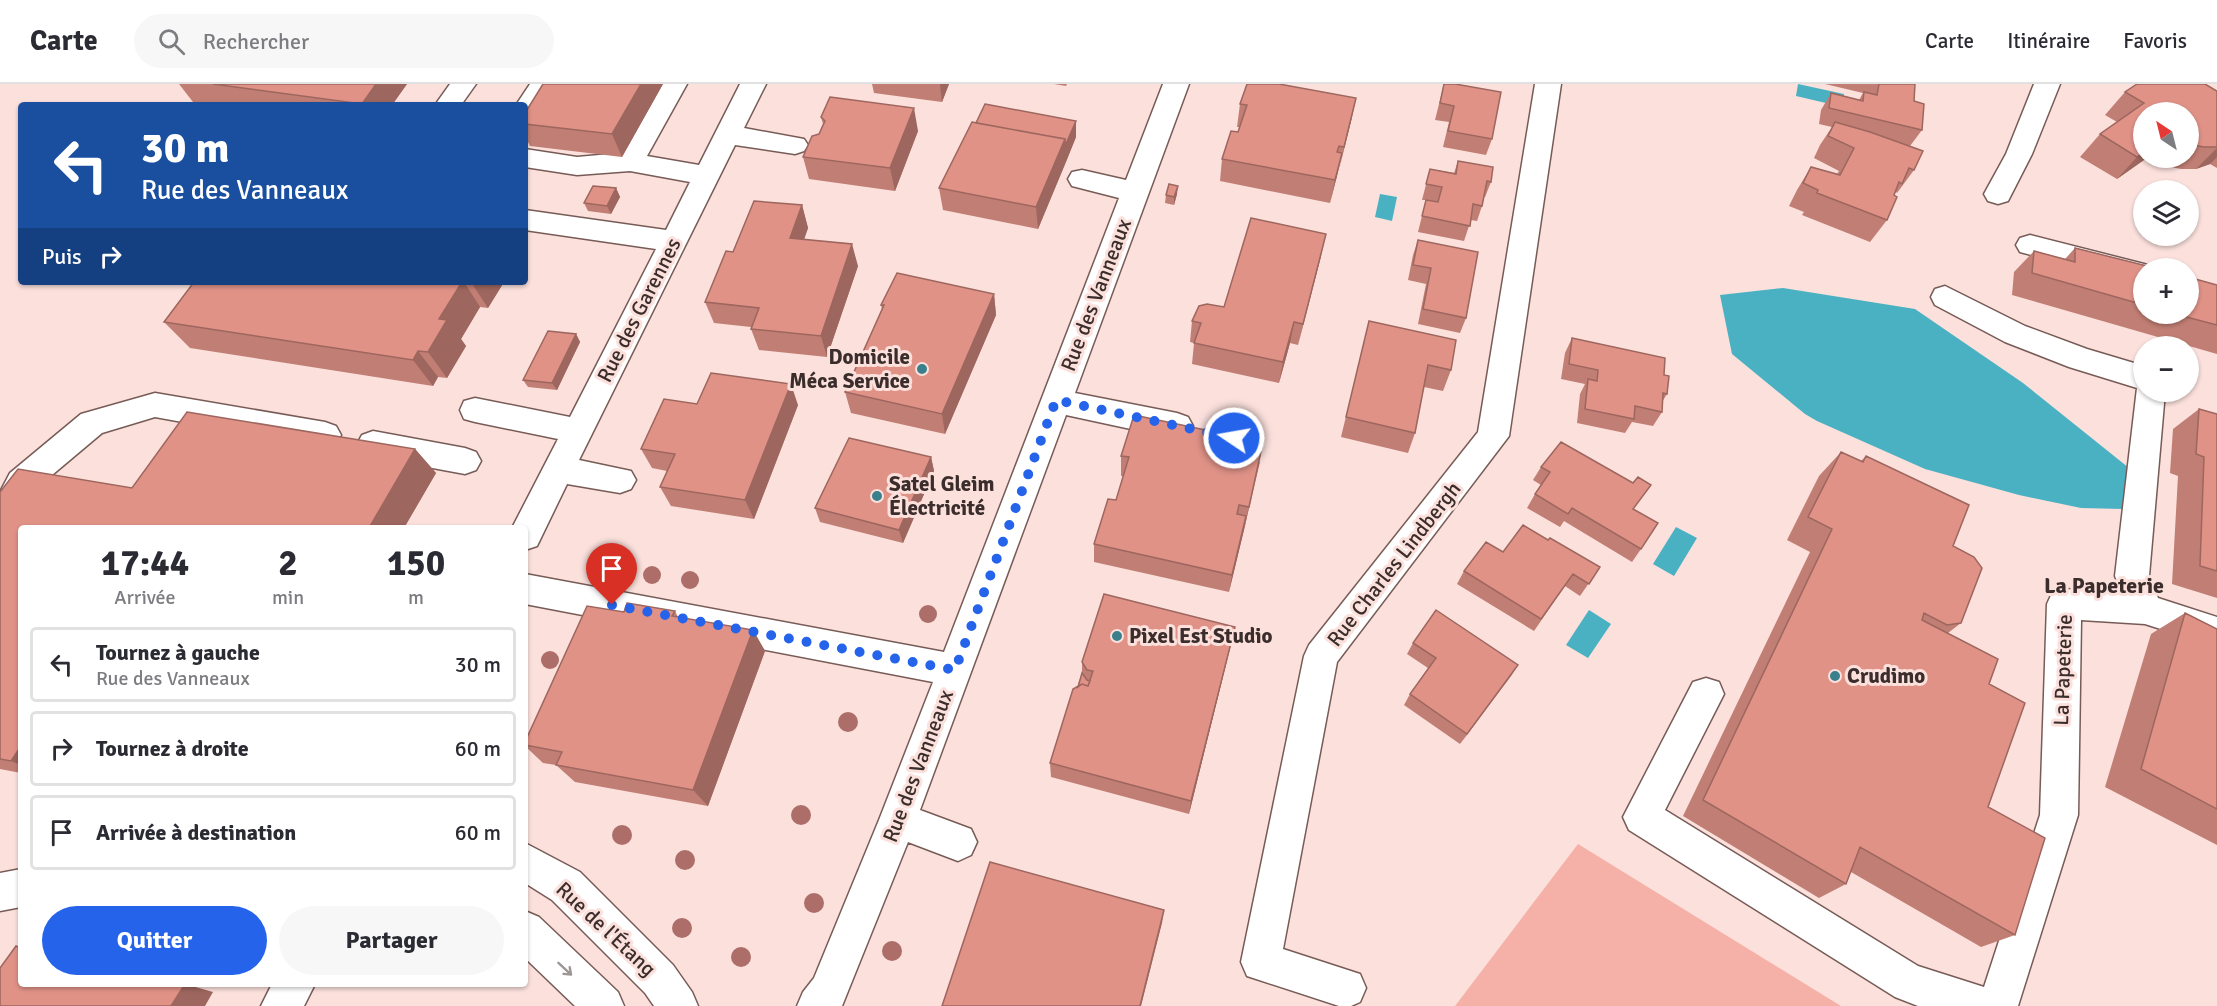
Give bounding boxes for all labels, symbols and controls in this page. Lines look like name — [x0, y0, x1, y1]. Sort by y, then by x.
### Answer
search box — [134, 14, 554, 68]
text: Carte — [30, 24, 98, 58]
icon: search — [155, 25, 188, 58]
text: Rechercher — [203, 28, 309, 55]
text: Carte — [1925, 28, 1974, 54]
text: Itinéraire — [2007, 28, 2090, 54]
text: Favoris — [2123, 28, 2187, 54]
north arrow — [2133, 102, 2199, 168]
map controls — [2133, 102, 2199, 402]
text: 30 m — [141, 123, 230, 174]
icon: left — [42, 126, 120, 204]
text: Rue des Vanneaux — [141, 174, 348, 207]
button: layers — [2133, 180, 2199, 246]
street label: Rue des Vanneaux — [1055, 215, 1137, 375]
street label: Rue des Garennes — [591, 233, 687, 387]
icon: right — [94, 240, 127, 273]
text: Puis — [42, 243, 82, 270]
button: + — [2133, 258, 2199, 324]
button: − — [2133, 336, 2199, 402]
place label: Domicile Méca Service — [789, 344, 910, 394]
marker: Domicile Méca Service — [915, 362, 929, 376]
position arrow — [1202, 406, 1266, 470]
place label: Satel Gleim Électricité — [889, 471, 994, 521]
street label: Rue Charles Lindbergh — [1322, 476, 1466, 652]
marker: Satel Gleim Électricité — [870, 489, 884, 503]
text: 17:44 — [101, 541, 189, 586]
text: 2 — [278, 541, 298, 586]
text: 150 — [387, 541, 445, 586]
pin — [586, 543, 637, 605]
icon: arrive — [595, 552, 628, 585]
district label: La Papeterie — [2044, 572, 2164, 599]
text: Arrivée — [114, 585, 176, 610]
text: min — [272, 585, 304, 610]
text: m — [408, 585, 424, 610]
street label: La Papeterie — [2048, 614, 2078, 726]
place label: Pixel Est Studio — [1129, 623, 1273, 649]
marker: Pixel Est Studio — [1110, 629, 1124, 643]
text: Tournez à gauche — [96, 639, 260, 666]
icon: left — [45, 648, 78, 681]
text: 30 m — [455, 651, 501, 678]
place label: Crudimo — [1847, 663, 1925, 689]
text: Rue des Vanneaux — [96, 666, 250, 691]
marker: Crudimo — [1828, 669, 1842, 683]
street label: Rue des Vanneaux — [877, 686, 959, 846]
icon: right — [45, 732, 78, 765]
text: Tournez à droite — [96, 735, 249, 762]
text: 60 m — [455, 735, 501, 762]
icon: arrive — [45, 816, 78, 849]
text: Arrivée à destination — [96, 819, 296, 846]
text: 60 m — [455, 819, 501, 846]
street label: Rue de l'Étang — [551, 876, 661, 982]
button: Quitter — [42, 906, 267, 975]
button: Partager — [279, 906, 504, 975]
one-way arrow — [557, 961, 572, 976]

